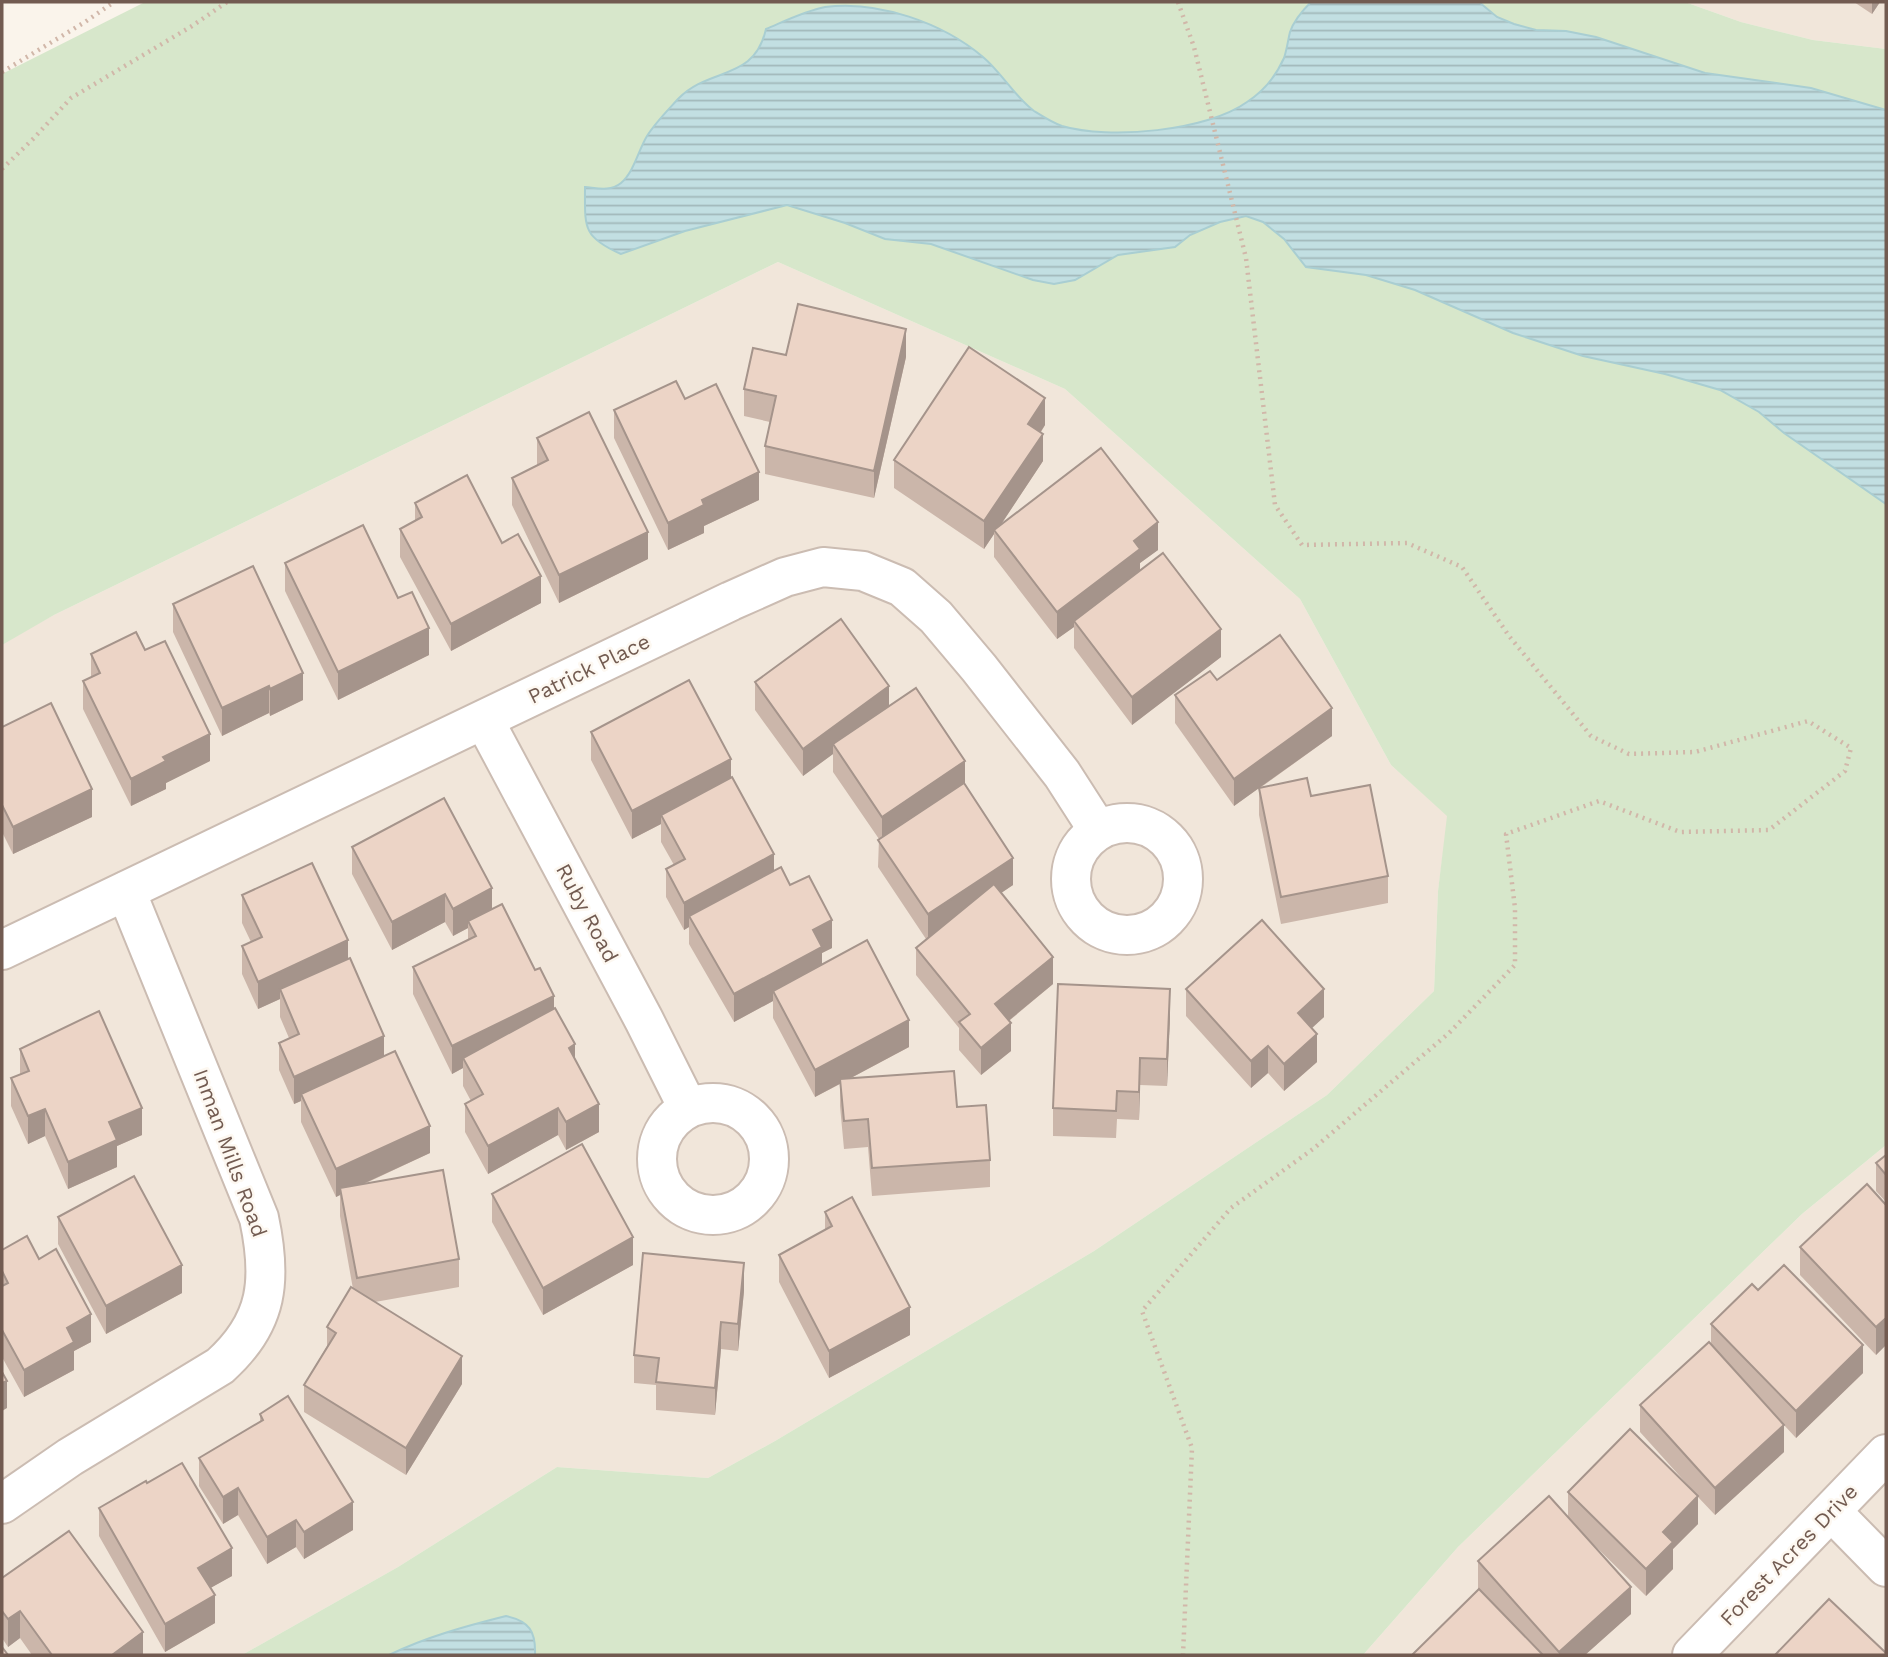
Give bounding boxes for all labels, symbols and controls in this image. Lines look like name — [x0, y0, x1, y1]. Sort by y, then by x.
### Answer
street label: Patrick Place — [524, 628, 654, 709]
street label: Ruby Road — [551, 859, 624, 966]
street label: Inman Mills Road — [188, 1065, 272, 1240]
street label: Forest Acres Drive — [1715, 1479, 1863, 1631]

